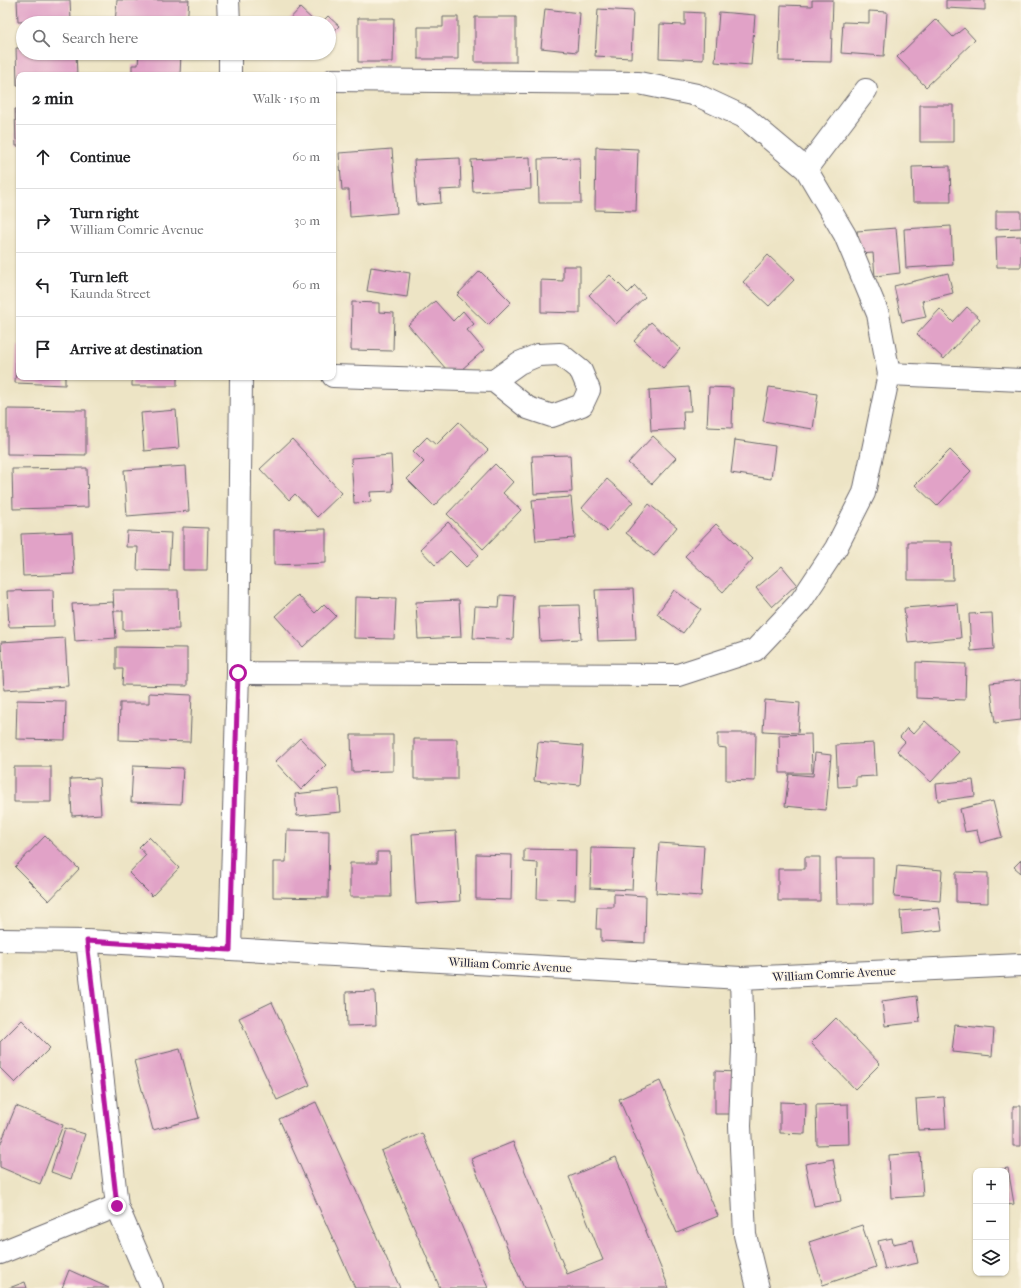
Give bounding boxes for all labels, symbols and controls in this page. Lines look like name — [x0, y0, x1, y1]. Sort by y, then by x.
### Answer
search box — [16, 16, 336, 60]
icon: search — [30, 27, 52, 49]
text: Search here — [62, 29, 138, 47]
text: 2 min — [32, 88, 73, 108]
text: Walk · 150 m — [253, 91, 320, 106]
icon: ahead — [32, 146, 54, 168]
text: Continue — [70, 148, 130, 166]
text: 60 m — [292, 149, 320, 164]
text: Turn right — [70, 204, 139, 222]
icon: right — [32, 210, 54, 232]
text: 30 m — [294, 213, 320, 228]
text: William Comrie Avenue — [70, 222, 204, 237]
text: Turn left — [70, 268, 128, 286]
icon: left — [32, 274, 54, 296]
text: 60 m — [292, 277, 320, 292]
text: Kaunda Street — [70, 286, 151, 301]
icon: arrive — [32, 338, 54, 360]
text: Arrive at destination — [70, 340, 202, 358]
route start — [229, 664, 247, 682]
street label: William Comrie Avenue — [447, 955, 572, 975]
street label: William Comrie Avenue — [771, 964, 896, 984]
map controls — [973, 1168, 1009, 1276]
button: + — [973, 1168, 1009, 1204]
route end — [108, 1197, 126, 1215]
button: − — [973, 1204, 1009, 1240]
button: layers — [973, 1240, 1009, 1276]

